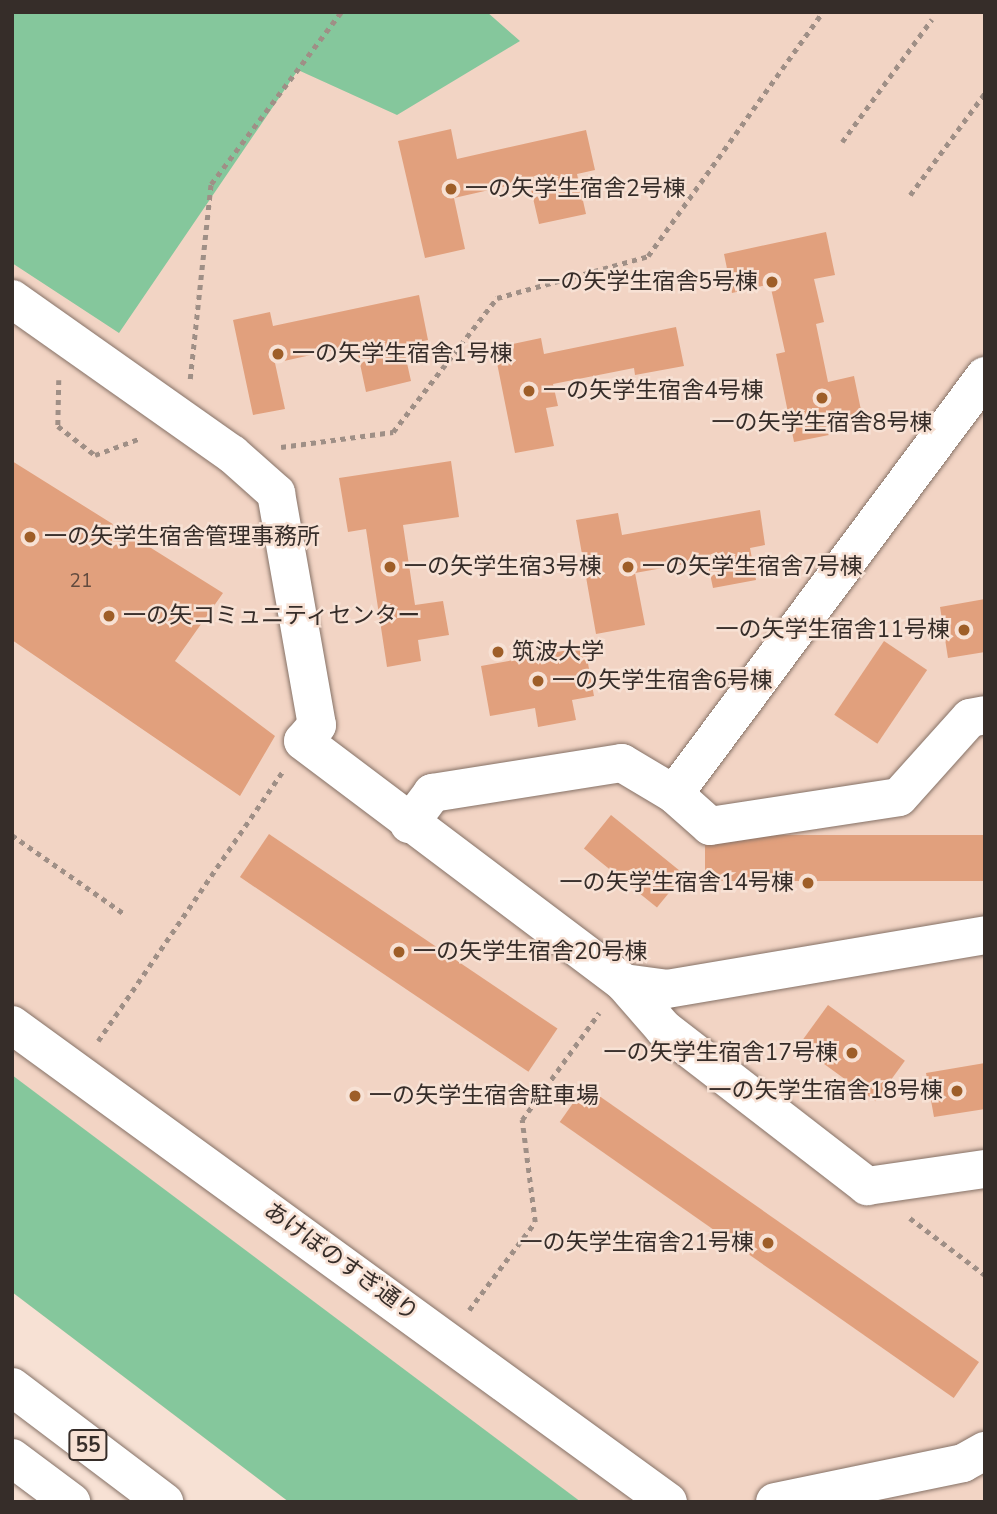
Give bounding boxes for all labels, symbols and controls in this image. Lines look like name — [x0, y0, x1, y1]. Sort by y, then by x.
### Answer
place label: 一の矢学生宿舎2号棟 — [465, 175, 686, 203]
marker: 一の矢学生宿舎2号棟 — [443, 181, 459, 197]
place label: 一の矢学生宿舎5号棟 — [537, 268, 758, 296]
marker: 一の矢学生宿舎5号棟 — [764, 274, 780, 290]
place label: 一の矢学生宿舎1号棟 — [292, 340, 513, 368]
marker: 一の矢学生宿舎1号棟 — [270, 346, 286, 362]
place label: 一の矢学生宿舎4号棟 — [543, 377, 764, 405]
marker: 一の矢学生宿舎4号棟 — [521, 383, 537, 399]
marker: 一の矢学生宿舎8号棟 — [814, 390, 830, 406]
place label: 一の矢学生宿舎8号棟 — [712, 409, 932, 437]
place label: 一の矢学生宿舎管理事務所 — [44, 523, 320, 551]
marker: 一の矢学生宿舎管理事務所 — [22, 529, 38, 545]
place label: 一の矢学生宿3号棟 — [404, 553, 602, 581]
place label: 一の矢学生宿舎7号棟 — [642, 553, 863, 581]
marker: 一の矢学生宿3号棟 — [382, 559, 398, 575]
marker: 一の矢学生宿舎7号棟 — [620, 559, 636, 575]
house number: 21 — [70, 571, 92, 593]
place label: 一の矢コミュニティセンター — [123, 602, 422, 630]
marker: 一の矢コミュニティセンター — [101, 608, 117, 624]
place label: 一の矢学生宿舎11号棟 — [715, 616, 950, 644]
marker: 一の矢学生宿舎11号棟 — [956, 622, 972, 638]
place label: 筑波大学 — [512, 638, 604, 666]
marker: 筑波大学 — [490, 644, 506, 660]
place label: 一の矢学生宿舎6号棟 — [552, 667, 773, 695]
marker: 一の矢学生宿舎6号棟 — [530, 673, 546, 689]
place label: 一の矢学生宿舎14号棟 — [559, 869, 794, 897]
marker: 一の矢学生宿舎14号棟 — [800, 875, 816, 891]
place label: 一の矢学生宿舎20号棟 — [413, 938, 648, 966]
marker: 一の矢学生宿舎20号棟 — [391, 944, 407, 960]
place label: 一の矢学生宿舎17号棟 — [603, 1039, 838, 1067]
marker: 一の矢学生宿舎17号棟 — [844, 1045, 860, 1061]
place label: 一の矢学生宿舎18号棟 — [708, 1077, 943, 1105]
place label: 一の矢学生宿舎駐車場 — [369, 1082, 599, 1110]
marker: 一の矢学生宿舎18号棟 — [949, 1083, 965, 1099]
marker: 一の矢学生宿舎駐車場 — [347, 1088, 363, 1104]
street label: あけぼのすぎ通り — [258, 1197, 424, 1327]
place label: 一の矢学生宿舎21号棟 — [519, 1229, 754, 1257]
marker: 一の矢学生宿舎21号棟 — [760, 1235, 776, 1251]
road number: 55 — [67, 1428, 109, 1462]

